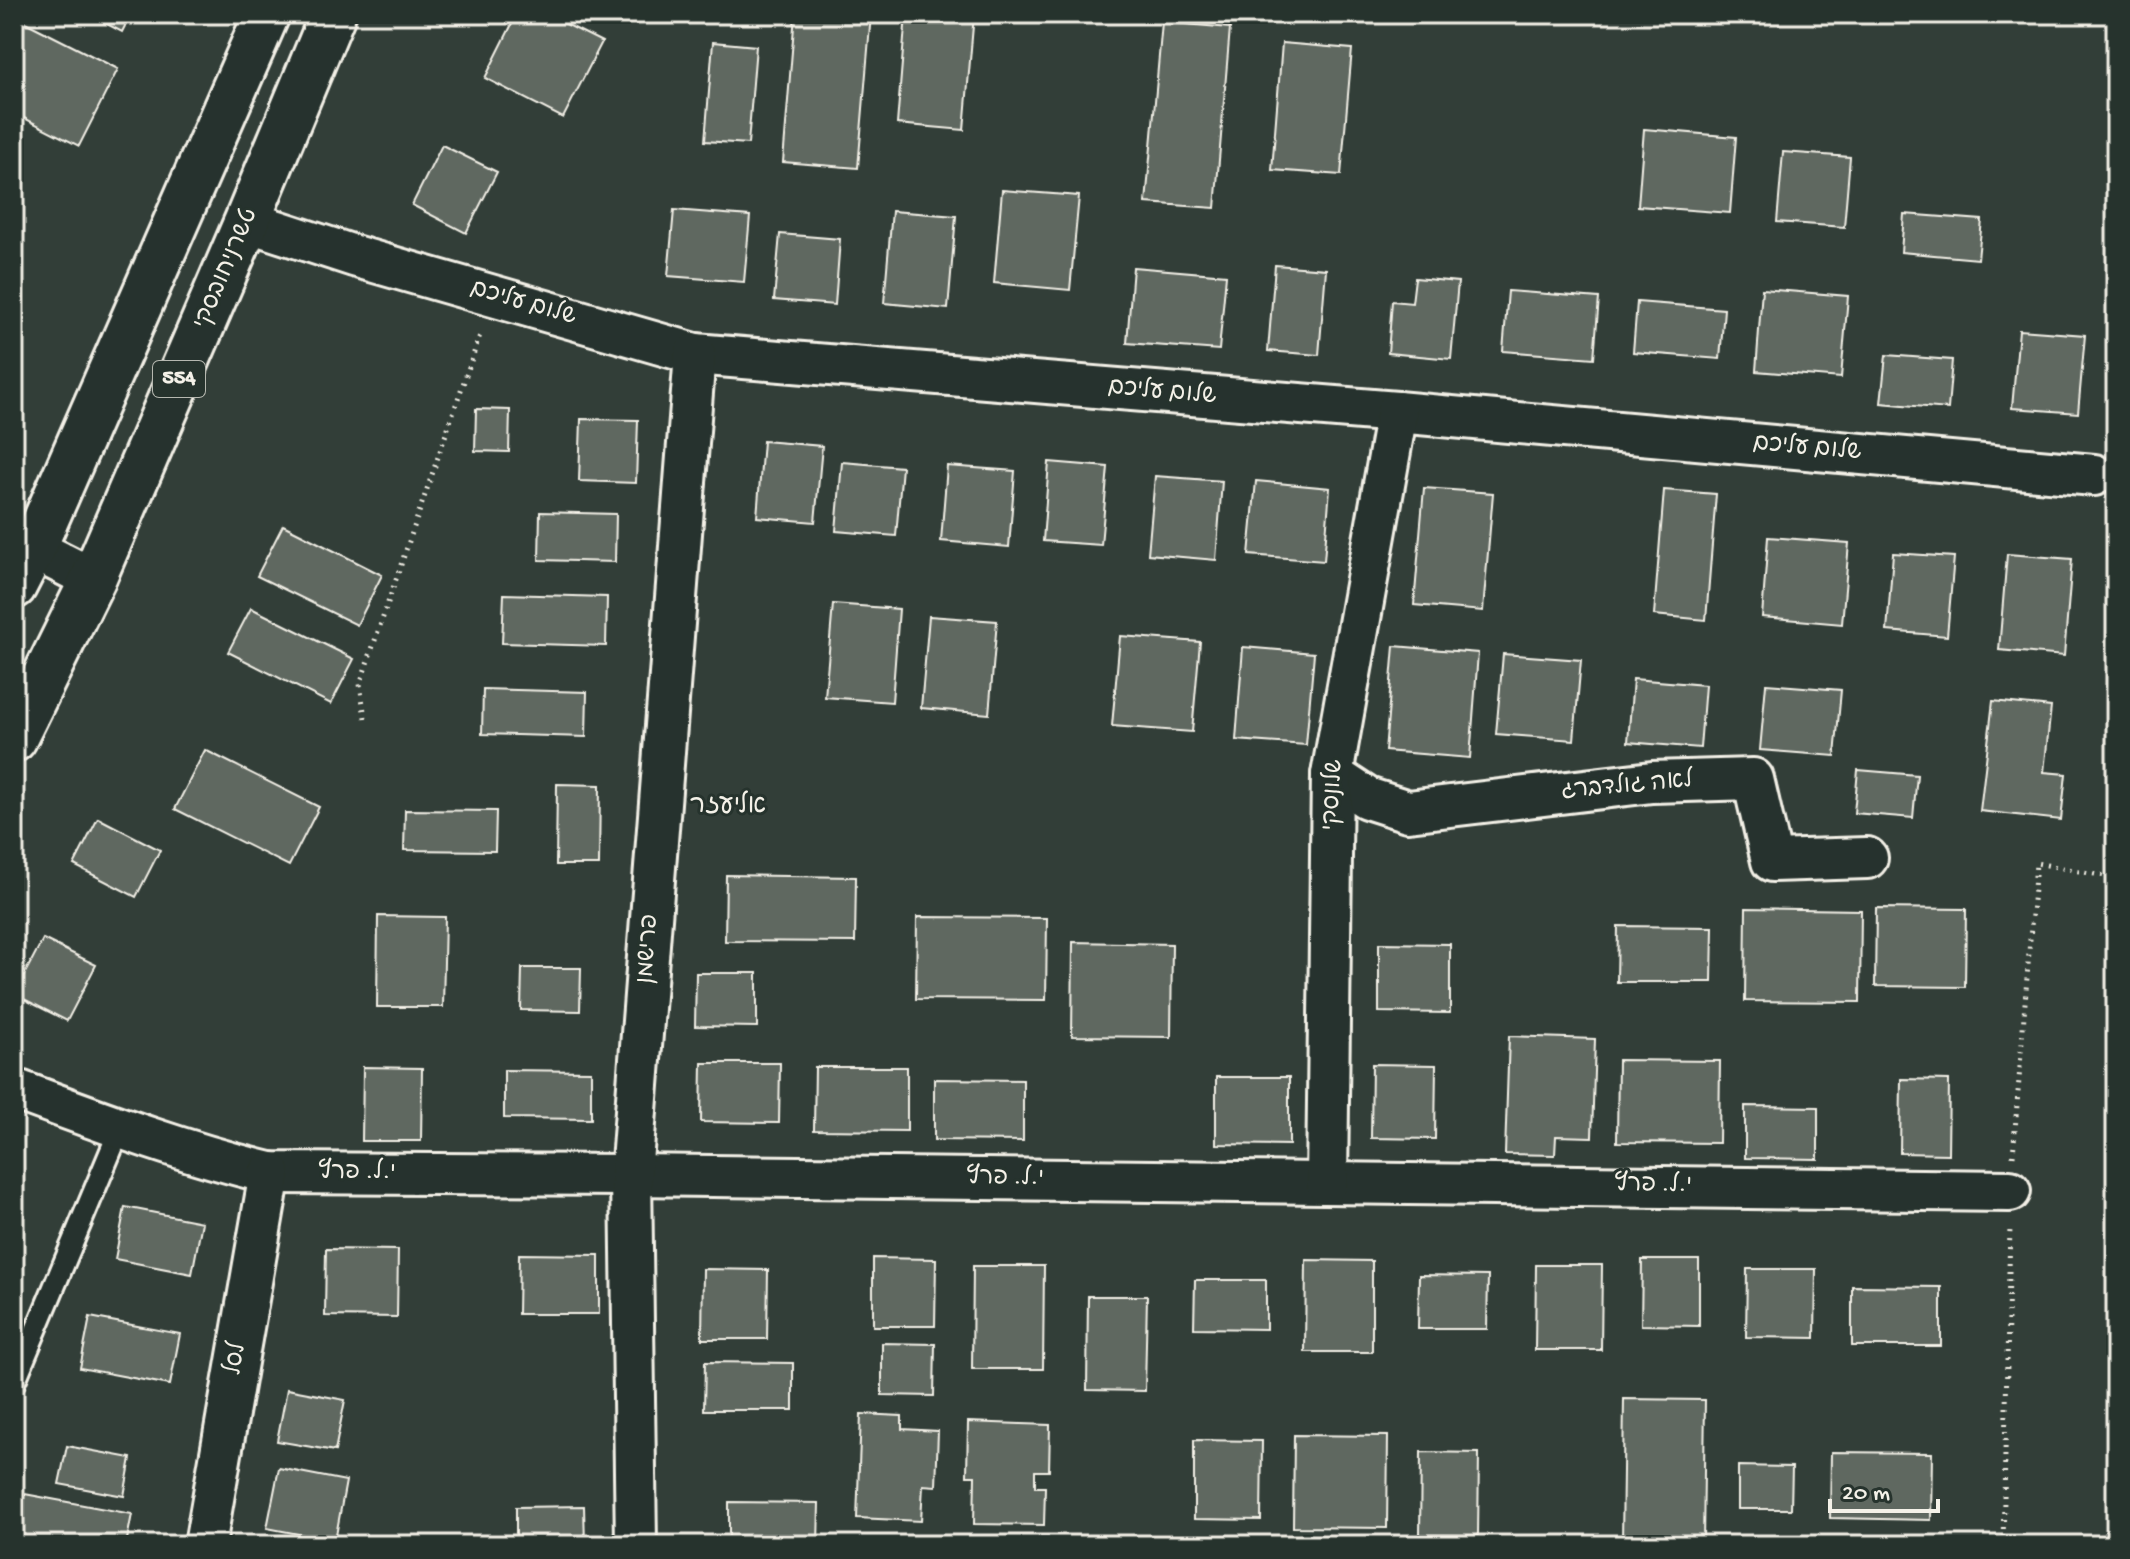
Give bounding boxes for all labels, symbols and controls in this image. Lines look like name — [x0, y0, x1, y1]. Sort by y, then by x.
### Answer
street label: טשרניחובסקי — [189, 204, 265, 334]
street label: שלום עליכם — [467, 273, 580, 333]
road number: 554 — [153, 361, 205, 397]
street label: שלום עליכם — [1106, 372, 1218, 412]
street label: שלום עליכם — [1751, 428, 1863, 468]
street label: שלונסקי — [1317, 758, 1350, 831]
street label: לאה גולדברג — [1560, 765, 1696, 807]
district label: אליעזר — [690, 790, 766, 823]
street label: פרישמן — [632, 913, 666, 985]
street label: י.ל. פרץ — [318, 1157, 396, 1188]
street label: י.ל. פרץ — [966, 1162, 1044, 1194]
street label: י.ל. פרץ — [1614, 1169, 1692, 1201]
street label: לסל — [218, 1339, 254, 1377]
scale bar — [1830, 1463, 1938, 1513]
text: 20 m — [1842, 1480, 1890, 1509]

